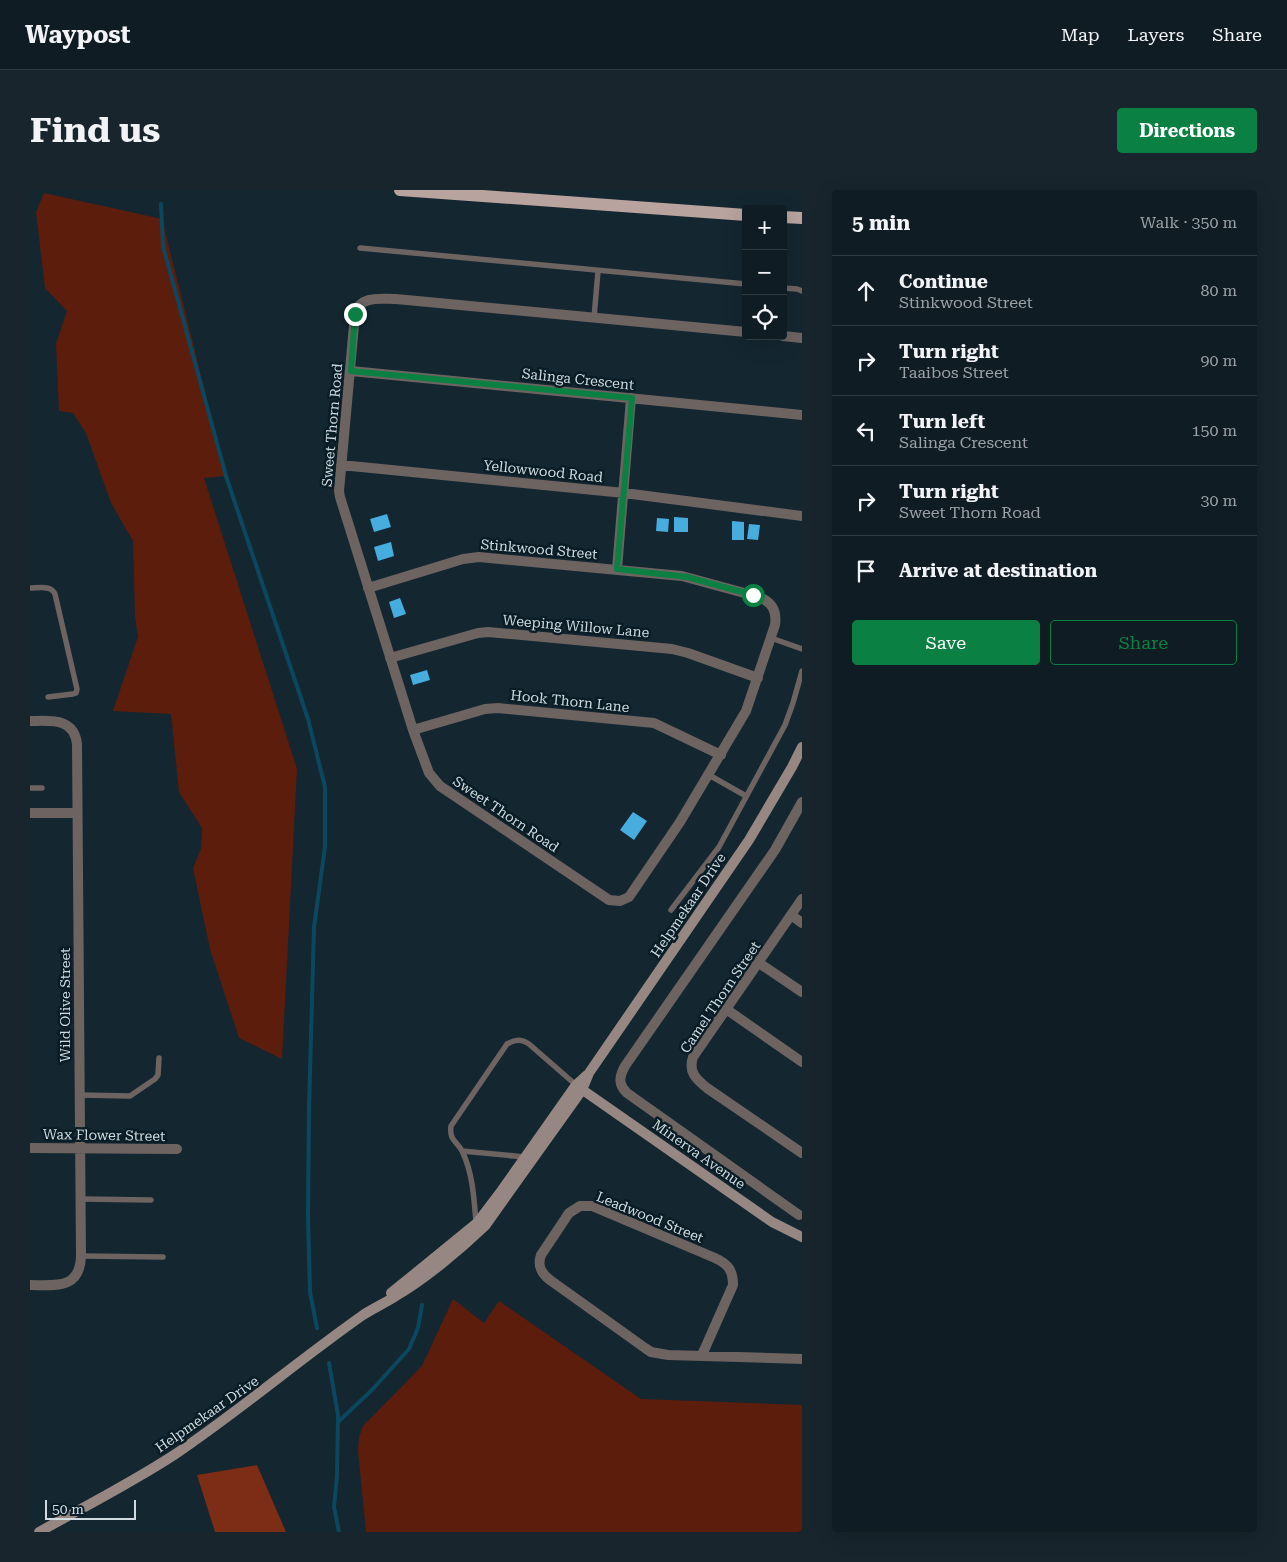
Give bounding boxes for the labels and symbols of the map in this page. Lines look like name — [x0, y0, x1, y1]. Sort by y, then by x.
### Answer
route end — [344, 303, 367, 326]
street label: Sweet Thorn Road — [319, 363, 345, 487]
street label: Salinga Crescent — [521, 365, 635, 393]
street label: Yellowwood Road — [482, 457, 604, 485]
street label: Stinkwood Street — [480, 536, 598, 562]
route start — [742, 584, 765, 607]
street label: Weeping Willow Lane — [502, 612, 650, 640]
street label: Hook Thorn Lane — [510, 687, 631, 715]
street label: Sweet Thorn Road — [450, 773, 562, 855]
street label: Helpmekaar Drive — [647, 850, 729, 960]
street label: Camel Thorn Street — [677, 938, 763, 1056]
street label: Wild Olive Street — [57, 948, 73, 1062]
street label: Minerva Avenue — [649, 1116, 749, 1192]
street label: Wax Flower Street — [43, 1126, 165, 1144]
street label: Leadwood Street — [594, 1188, 706, 1246]
street label: Helpmekaar Drive — [152, 1372, 262, 1456]
scale bar — [45, 1497, 136, 1520]

